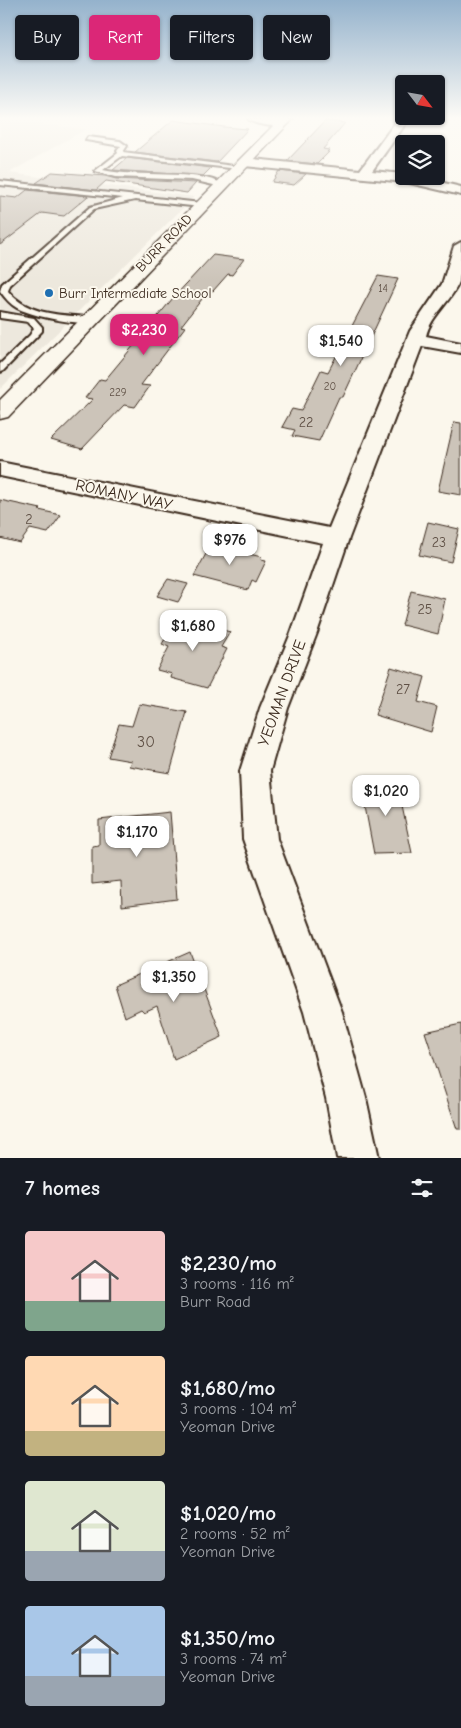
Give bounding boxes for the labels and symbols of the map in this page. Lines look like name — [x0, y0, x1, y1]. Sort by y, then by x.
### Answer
north arrow — [395, 75, 445, 125]
street label: BURR ROAD — [132, 210, 196, 276]
house number: 14 — [378, 282, 388, 295]
place label: Burr Intermediate School — [59, 285, 212, 302]
marker: Burr Intermediate School — [43, 287, 55, 299]
pin: $2,230 — [103, 314, 185, 356]
pin: $1,540 — [300, 324, 382, 367]
house number: 20 — [324, 380, 336, 393]
house number: 229 — [109, 386, 127, 399]
house number: 22 — [299, 414, 313, 431]
street label: ROMANY WAY — [74, 476, 175, 514]
house number: 2 — [25, 511, 33, 528]
pin: $976 — [200, 524, 260, 566]
house number: 23 — [432, 534, 446, 551]
house number: 25 — [418, 601, 432, 618]
pin: $1,680 — [152, 610, 234, 652]
street label: YEOMAN DRIVE — [254, 637, 310, 749]
house number: 27 — [396, 681, 410, 698]
house number: 30 — [137, 733, 155, 751]
pin: $1,020 — [345, 774, 427, 817]
pin: $1,170 — [96, 816, 178, 858]
pin: $1,350 — [133, 960, 215, 1003]

